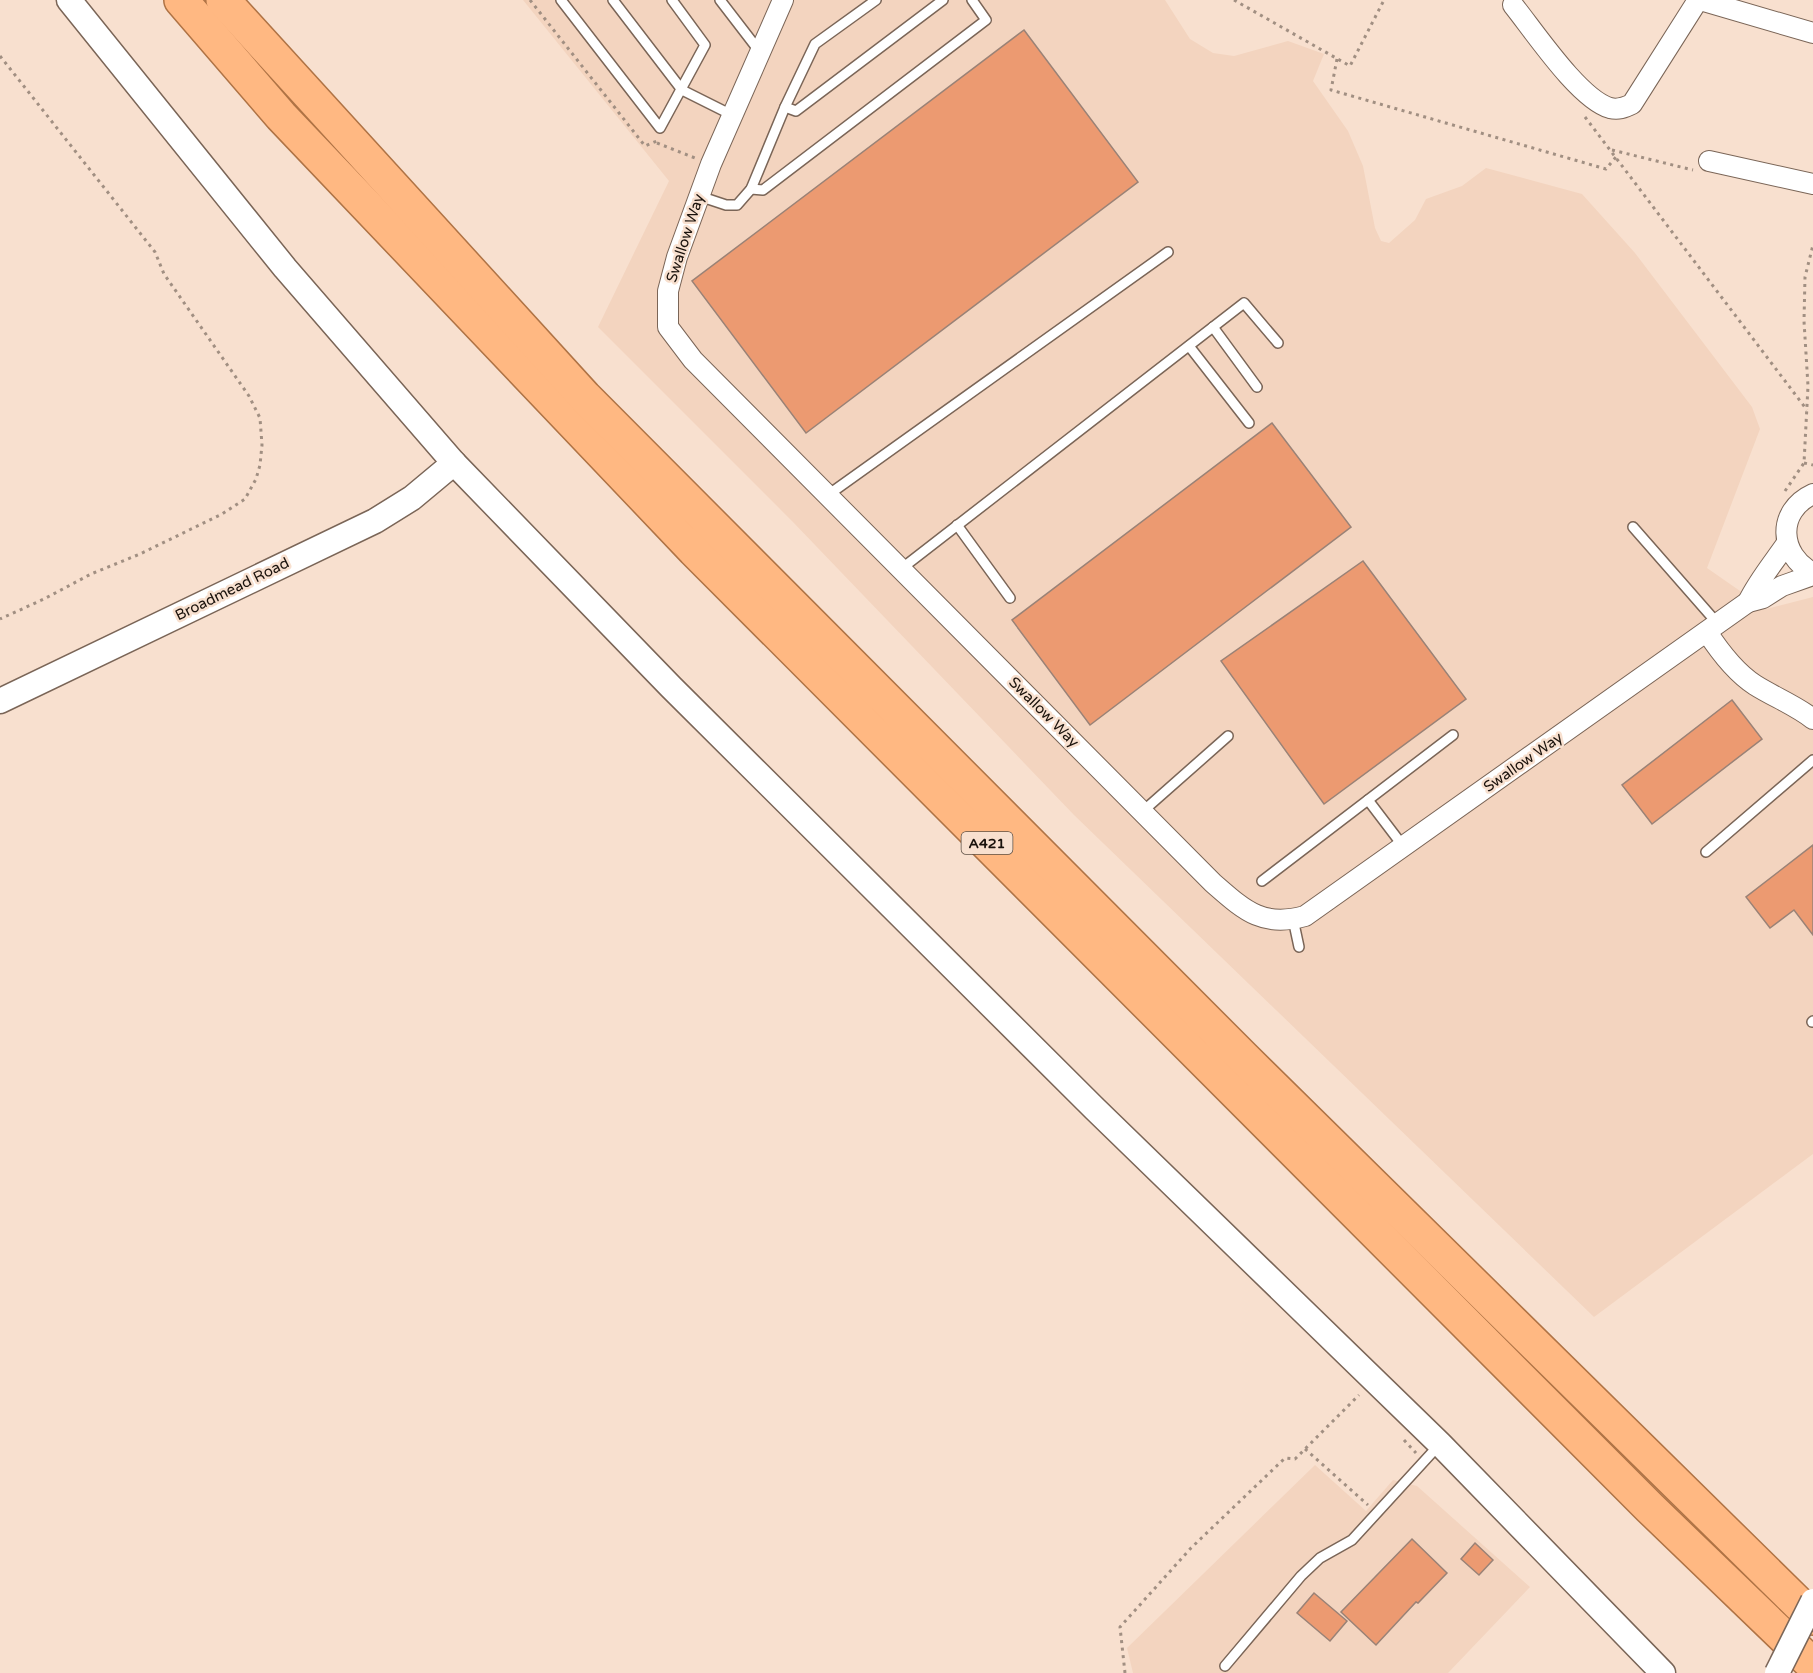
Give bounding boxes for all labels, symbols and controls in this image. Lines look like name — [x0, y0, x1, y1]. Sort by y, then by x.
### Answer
street label: Swallow Way — [662, 191, 708, 285]
street label: Broadmead Road — [172, 554, 292, 624]
street label: Swallow Way — [1005, 673, 1083, 751]
street label: Swallow Way — [1480, 728, 1566, 796]
road number: A421 — [962, 832, 1012, 854]

